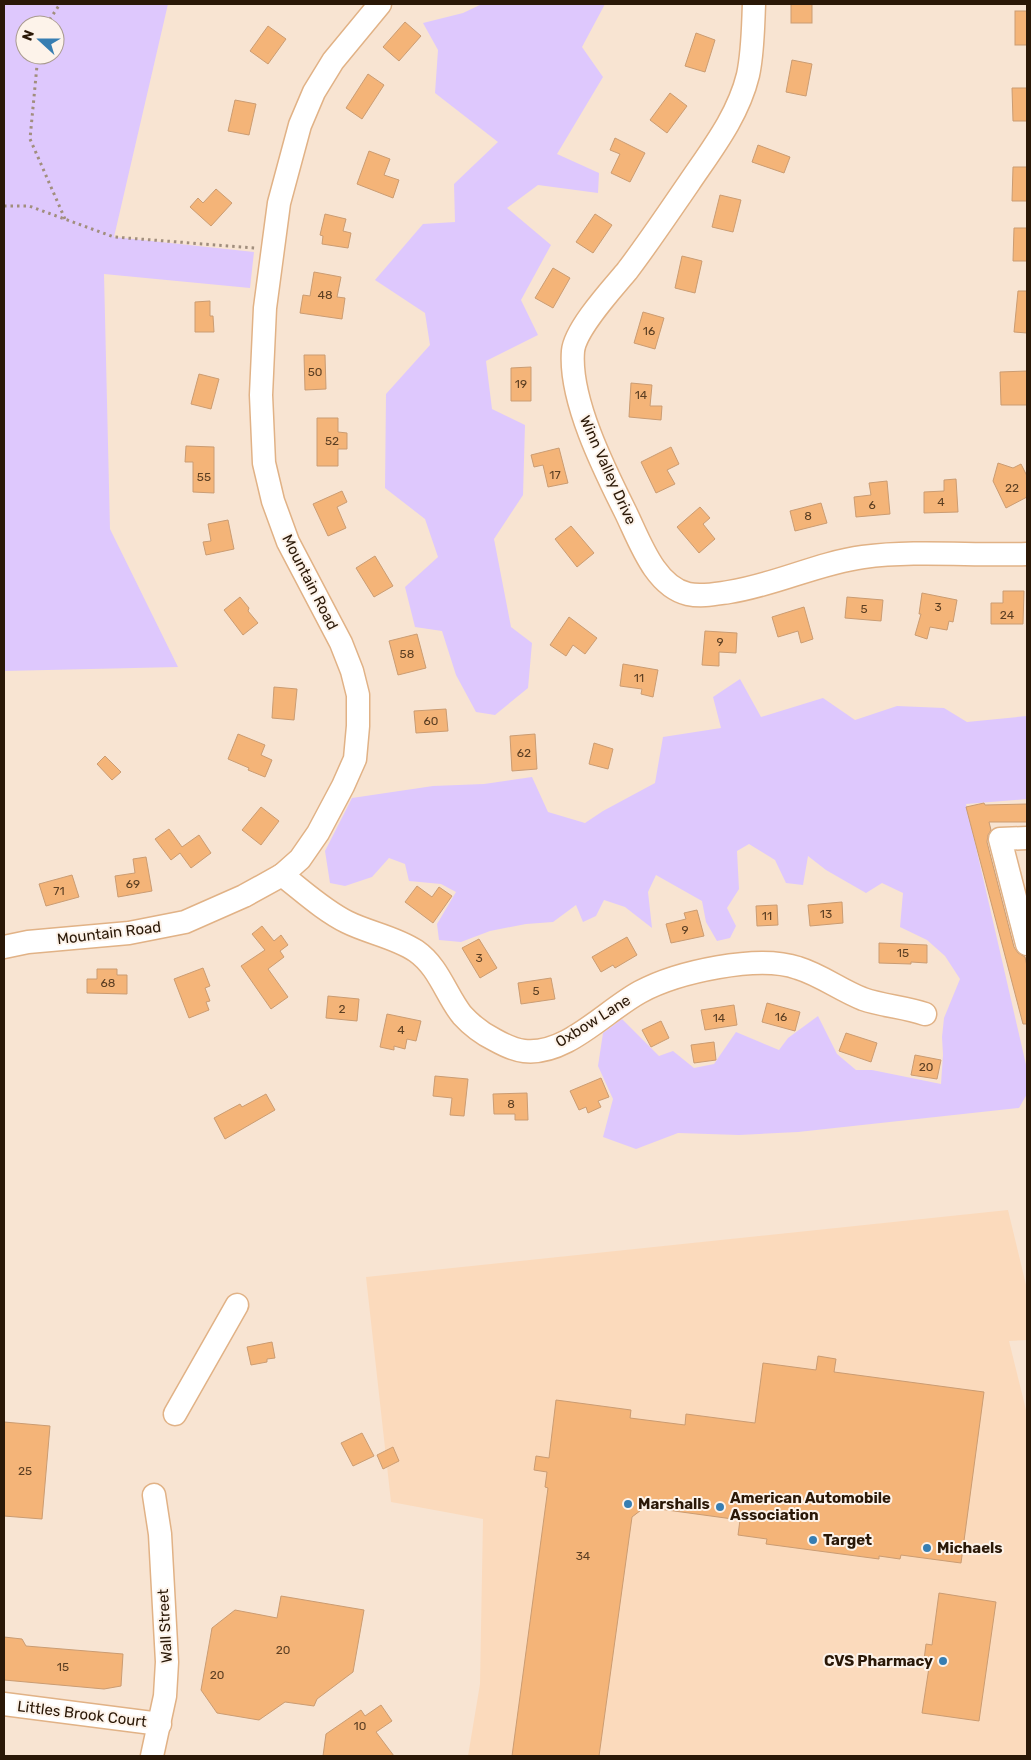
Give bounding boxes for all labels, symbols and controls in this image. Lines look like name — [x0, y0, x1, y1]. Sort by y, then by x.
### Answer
north arrow — [15, 15, 65, 65]
text: N — [19, 28, 38, 43]
house number: 48 — [317, 288, 333, 302]
house number: 16 — [643, 324, 655, 338]
house number: 50 — [308, 365, 322, 379]
house number: 19 — [515, 377, 527, 391]
house number: 14 — [635, 388, 648, 402]
street label: Winn Valley Drive — [576, 413, 640, 527]
house number: 52 — [325, 434, 339, 448]
house number: 17 — [549, 468, 561, 482]
house number: 55 — [197, 470, 211, 484]
house number: 22 — [1005, 481, 1019, 495]
house number: 4 — [937, 495, 945, 509]
house number: 6 — [868, 498, 876, 512]
house number: 8 — [804, 509, 812, 523]
street label: Mountain Road — [278, 531, 342, 633]
house number: 3 — [934, 600, 942, 614]
house number: 5 — [860, 602, 868, 616]
house number: 24 — [1000, 608, 1015, 622]
house number: 9 — [716, 635, 724, 649]
house number: 58 — [400, 647, 414, 661]
house number: 11 — [634, 671, 644, 685]
house number: 60 — [424, 714, 438, 728]
house number: 62 — [517, 746, 531, 760]
house number: 69 — [126, 877, 140, 891]
house number: 71 — [53, 884, 65, 898]
house number: 13 — [820, 907, 832, 921]
house number: 11 — [762, 909, 772, 923]
street label: Mountain Road — [56, 918, 162, 948]
house number: 9 — [681, 923, 689, 937]
house number: 15 — [897, 946, 909, 960]
house number: 3 — [475, 951, 483, 965]
house number: 68 — [101, 976, 115, 990]
house number: 5 — [532, 984, 540, 998]
street label: Oxbow Lane — [552, 991, 634, 1051]
house number: 2 — [338, 1002, 346, 1016]
house number: 16 — [775, 1010, 787, 1024]
house number: 14 — [713, 1011, 726, 1025]
house number: 4 — [397, 1023, 405, 1037]
house number: 20 — [919, 1060, 933, 1074]
house number: 8 — [507, 1097, 515, 1111]
house number: 25 — [18, 1464, 32, 1478]
place label: American Automobile Association — [730, 1489, 891, 1524]
place label: Marshalls — [638, 1495, 710, 1513]
marker: Marshalls — [622, 1498, 634, 1510]
marker: American Automobile Association — [714, 1501, 726, 1513]
place label: Target — [823, 1531, 872, 1549]
marker: Target — [807, 1534, 819, 1546]
place label: Michaels — [937, 1539, 1003, 1557]
marker: Michaels — [921, 1542, 933, 1554]
house number: 34 — [576, 1549, 591, 1563]
street label: Wall Street — [154, 1588, 176, 1664]
house number: 20 — [276, 1643, 290, 1657]
place label: CVS Pharmacy — [824, 1652, 933, 1670]
marker: CVS Pharmacy — [937, 1655, 949, 1667]
house number: 15 — [57, 1660, 69, 1674]
house number: 20 — [210, 1668, 224, 1682]
street label: Littles Brook Court — [16, 1697, 148, 1731]
house number: 10 — [354, 1719, 366, 1733]

